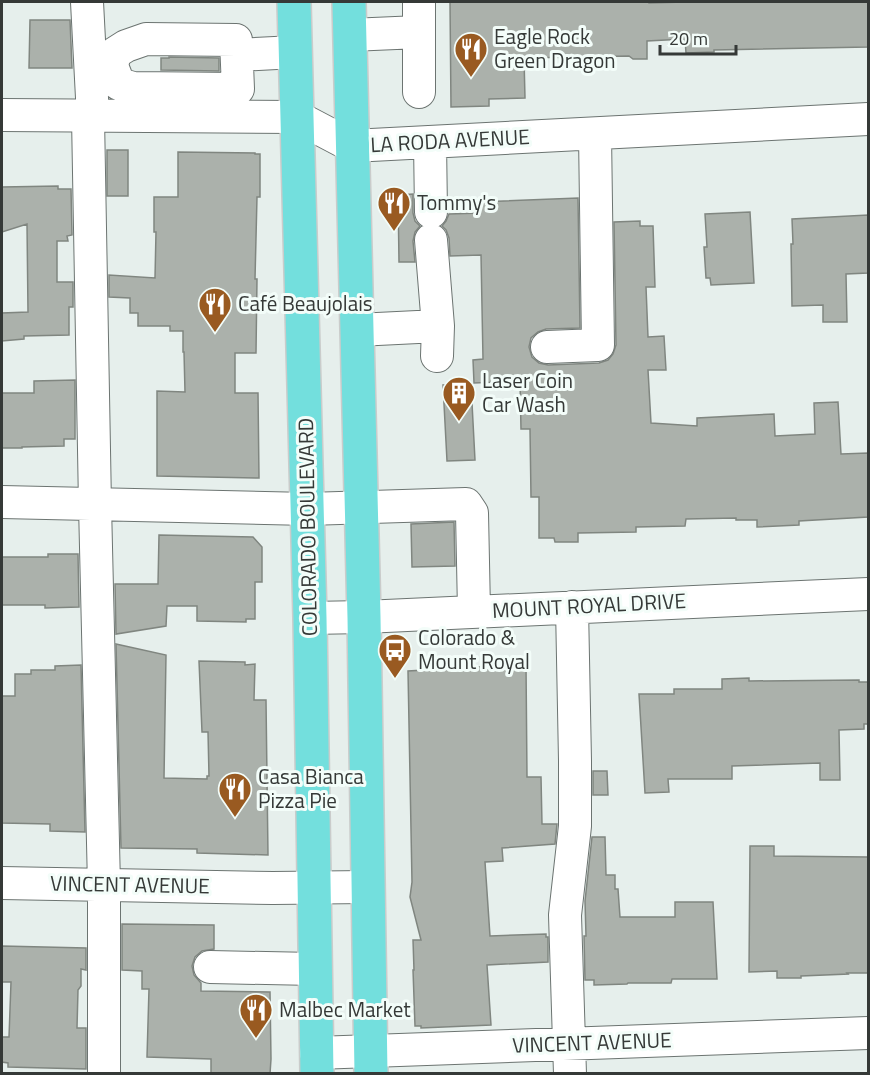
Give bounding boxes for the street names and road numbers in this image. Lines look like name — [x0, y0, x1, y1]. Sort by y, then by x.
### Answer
street label: LA RODA AVENUE — [369, 120, 530, 160]
street label: COLORADO BOULEVARD — [289, 417, 325, 637]
street label: MOUNT ROYAL DRIVE — [491, 584, 687, 626]
street label: VINCENT AVENUE — [50, 867, 210, 901]
street label: VINCENT AVENUE — [512, 1023, 672, 1061]

